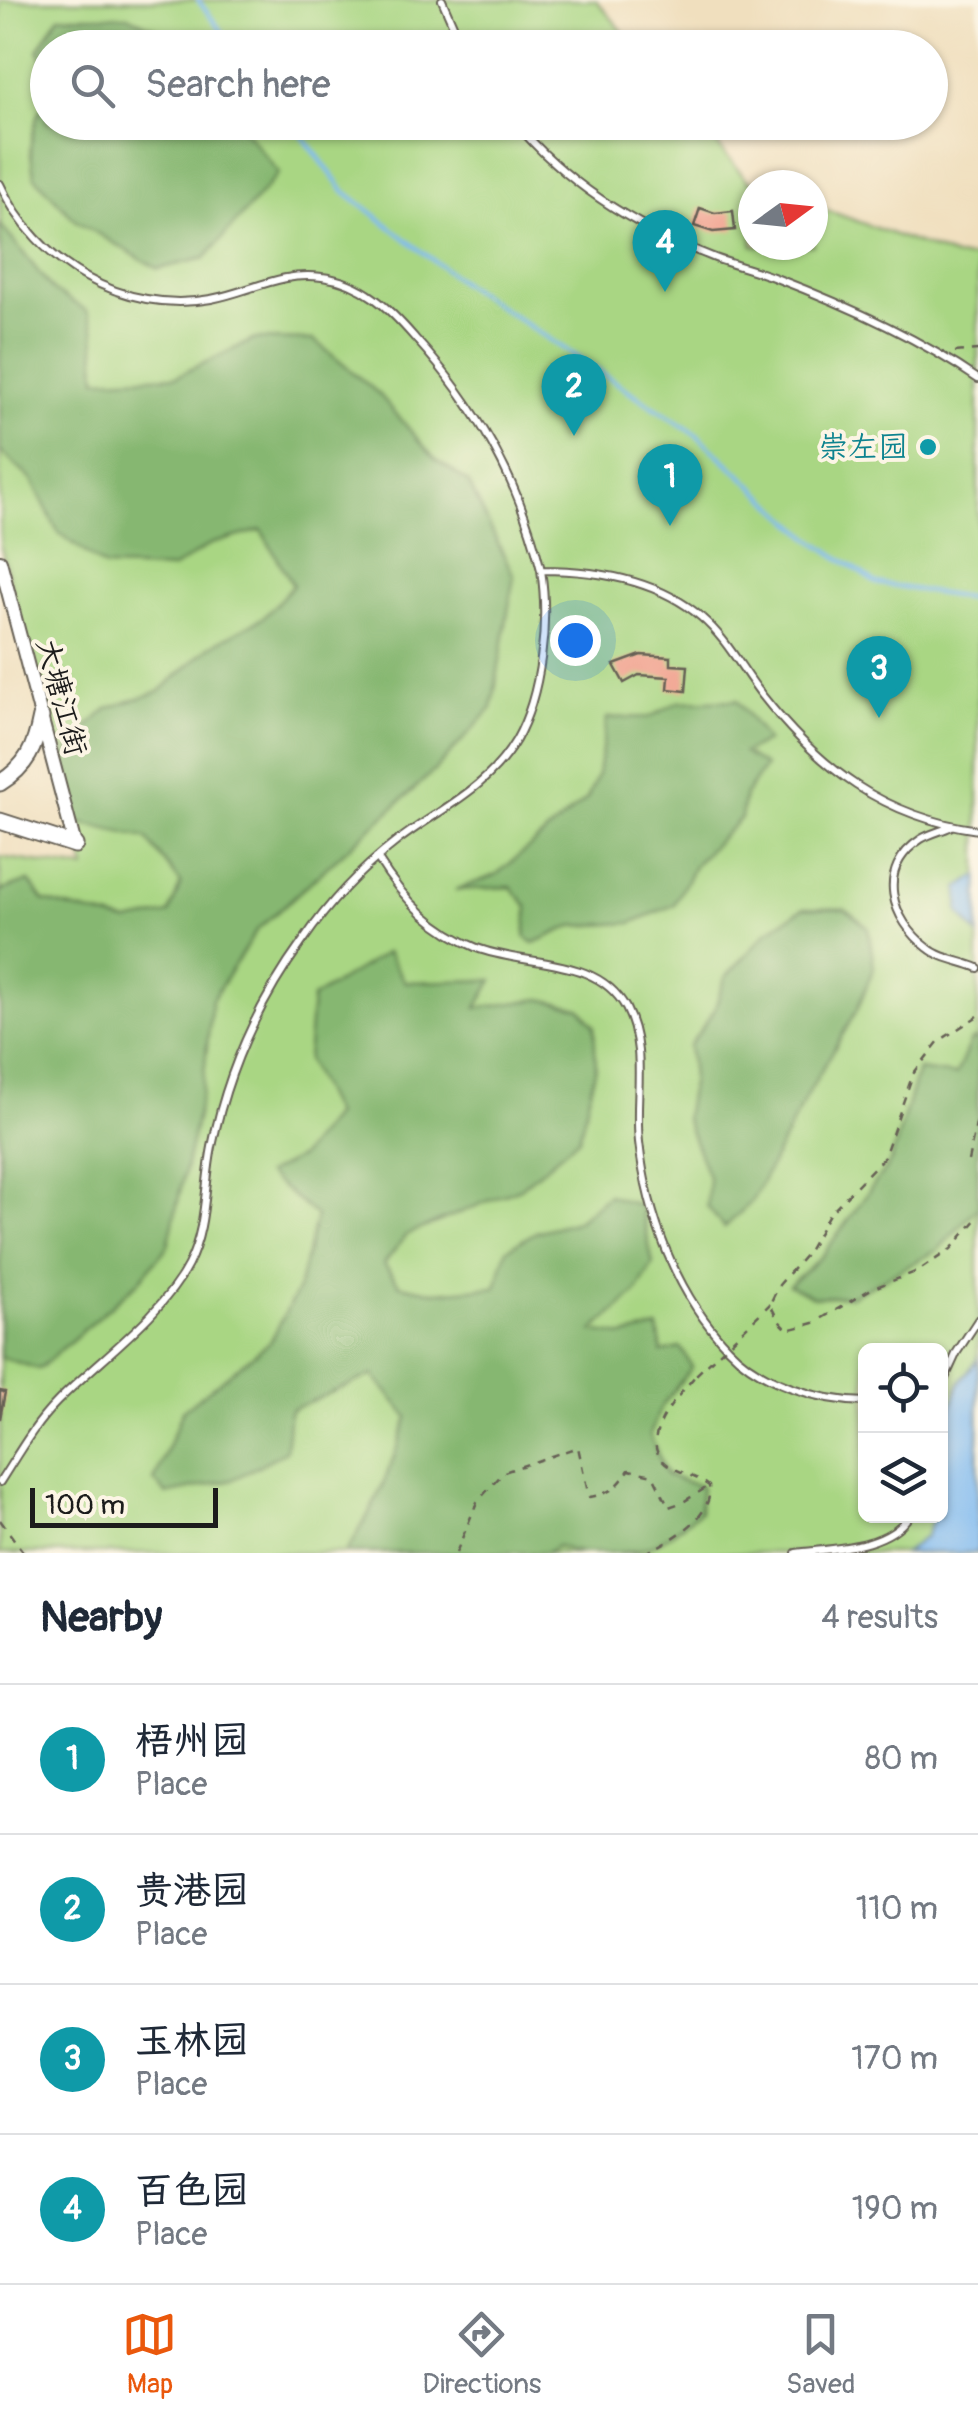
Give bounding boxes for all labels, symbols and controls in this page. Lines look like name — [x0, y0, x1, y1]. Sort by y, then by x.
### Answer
search box — [30, 30, 948, 140]
icon: search — [65, 58, 120, 113]
text: Search here — [145, 61, 331, 109]
north arrow — [738, 170, 828, 260]
pin: 4 — [632, 210, 698, 292]
pin: 2 — [542, 354, 606, 436]
place label: 崇左园 — [818, 429, 908, 466]
marker: 崇左园 — [917, 436, 939, 458]
pin: 1 — [638, 444, 702, 526]
your location — [550, 615, 601, 666]
street label: 大塘江街 — [28, 634, 95, 760]
pin: 3 — [846, 636, 912, 718]
map controls — [858, 1343, 948, 1523]
button: locate — [858, 1343, 948, 1433]
button: layers — [858, 1433, 948, 1523]
scale bar — [30, 1483, 218, 1528]
text: 100 m — [45, 1488, 125, 1523]
text: Nearby — [40, 1592, 162, 1644]
text: 4 results — [821, 1598, 938, 1638]
text: 梧州园 — [135, 1717, 249, 1765]
text: 1 — [66, 1739, 79, 1779]
text: 80 m — [865, 1739, 938, 1779]
text: Place — [135, 1765, 207, 1805]
text: 贵港园 — [135, 1867, 249, 1915]
text: 2 — [64, 1889, 81, 1929]
text: 110 m — [856, 1889, 938, 1929]
text: Place — [135, 1915, 207, 1955]
text: 玉林园 — [135, 2017, 249, 2065]
text: 3 — [64, 2039, 81, 2079]
text: 170 m — [851, 2039, 938, 2079]
text: Place — [135, 2065, 207, 2105]
text: 百色园 — [135, 2167, 249, 2215]
text: 4 — [63, 2189, 82, 2229]
text: 190 m — [852, 2189, 938, 2229]
text: Place — [135, 2215, 207, 2255]
tab: Map — [122, 2307, 177, 2402]
tab: Directions — [422, 2307, 541, 2402]
tab: Saved — [786, 2307, 856, 2402]

